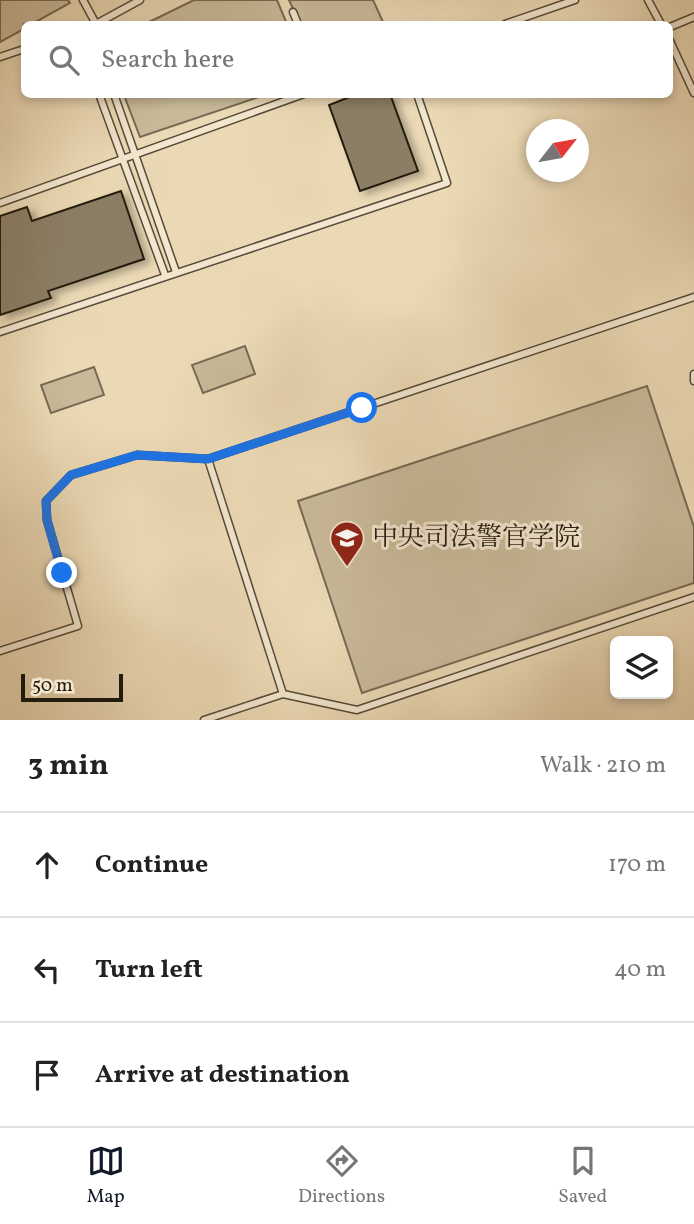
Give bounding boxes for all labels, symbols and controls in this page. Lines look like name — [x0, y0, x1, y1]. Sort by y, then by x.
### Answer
search box — [21, 21, 673, 98]
icon: search — [45, 41, 83, 79]
text: Search here — [101, 42, 234, 78]
north arrow — [526, 119, 589, 182]
route start — [346, 392, 377, 423]
school or university icon: 中央司法警官学院 — [328, 519, 366, 568]
place label: 中央司法警官学院 — [372, 520, 580, 556]
route end — [46, 557, 77, 588]
map controls — [610, 636, 673, 699]
button: layers — [610, 636, 673, 699]
scale bar — [21, 671, 122, 703]
text: 50 m — [32, 673, 73, 699]
text: 3 min — [28, 745, 109, 787]
text: Walk · 210 m — [540, 750, 666, 782]
icon: ahead — [28, 846, 66, 884]
text: Continue — [95, 847, 208, 883]
text: 170 m — [608, 849, 666, 881]
icon: left — [28, 951, 66, 989]
text: Turn left — [95, 952, 203, 988]
text: 40 m — [614, 954, 666, 986]
icon: arrive — [28, 1056, 66, 1094]
text: Arrive at destination — [95, 1057, 350, 1093]
tab: Map — [87, 1142, 125, 1210]
tab: Directions — [298, 1142, 385, 1210]
tab: Saved — [558, 1142, 607, 1210]

